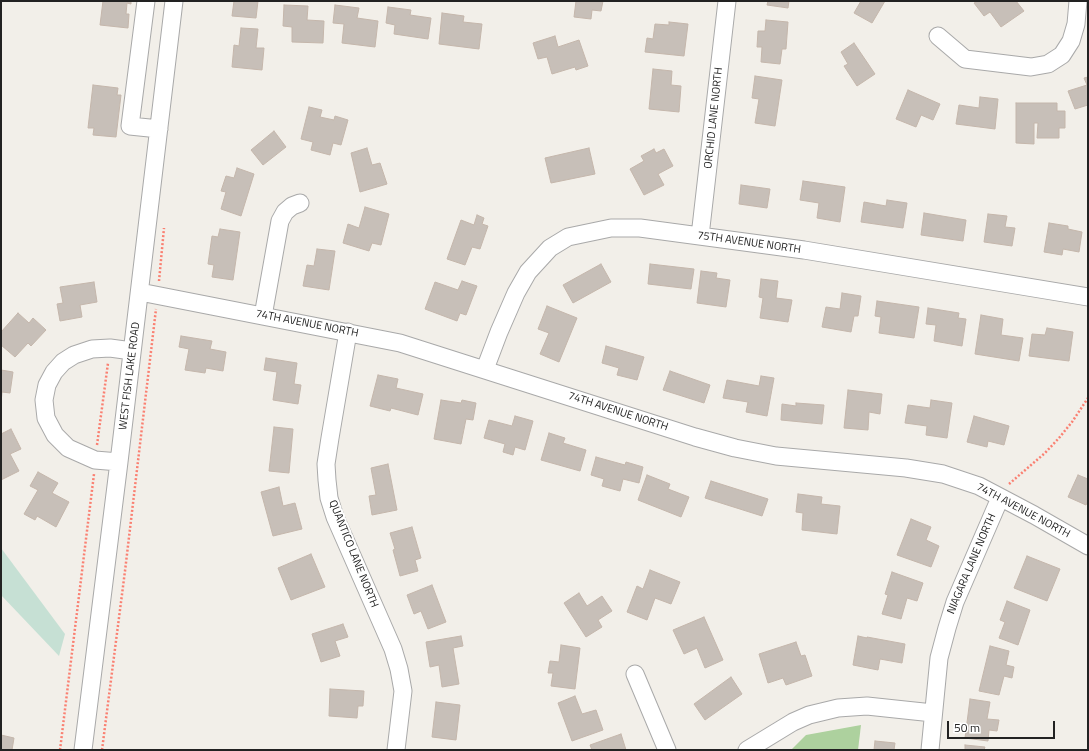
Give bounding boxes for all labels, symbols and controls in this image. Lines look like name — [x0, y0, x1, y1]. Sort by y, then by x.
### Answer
street label: ORCHID LANE NORTH — [702, 67, 726, 169]
street label: 75TH AVENUE NORTH — [696, 229, 802, 257]
street label: 74TH AVENUE NORTH — [255, 308, 359, 340]
street label: WEST FISH LAKE ROAD — [117, 321, 143, 431]
street label: 74TH AVENUE NORTH — [566, 390, 670, 434]
street label: 74TH AVENUE NORTH — [974, 481, 1072, 541]
street label: QUANTICO LANE NORTH — [325, 498, 381, 610]
street label: NIAGARA LANE NORTH — [945, 512, 999, 616]
scale bar — [949, 713, 1057, 739]
text: 50 m — [954, 718, 980, 737]

